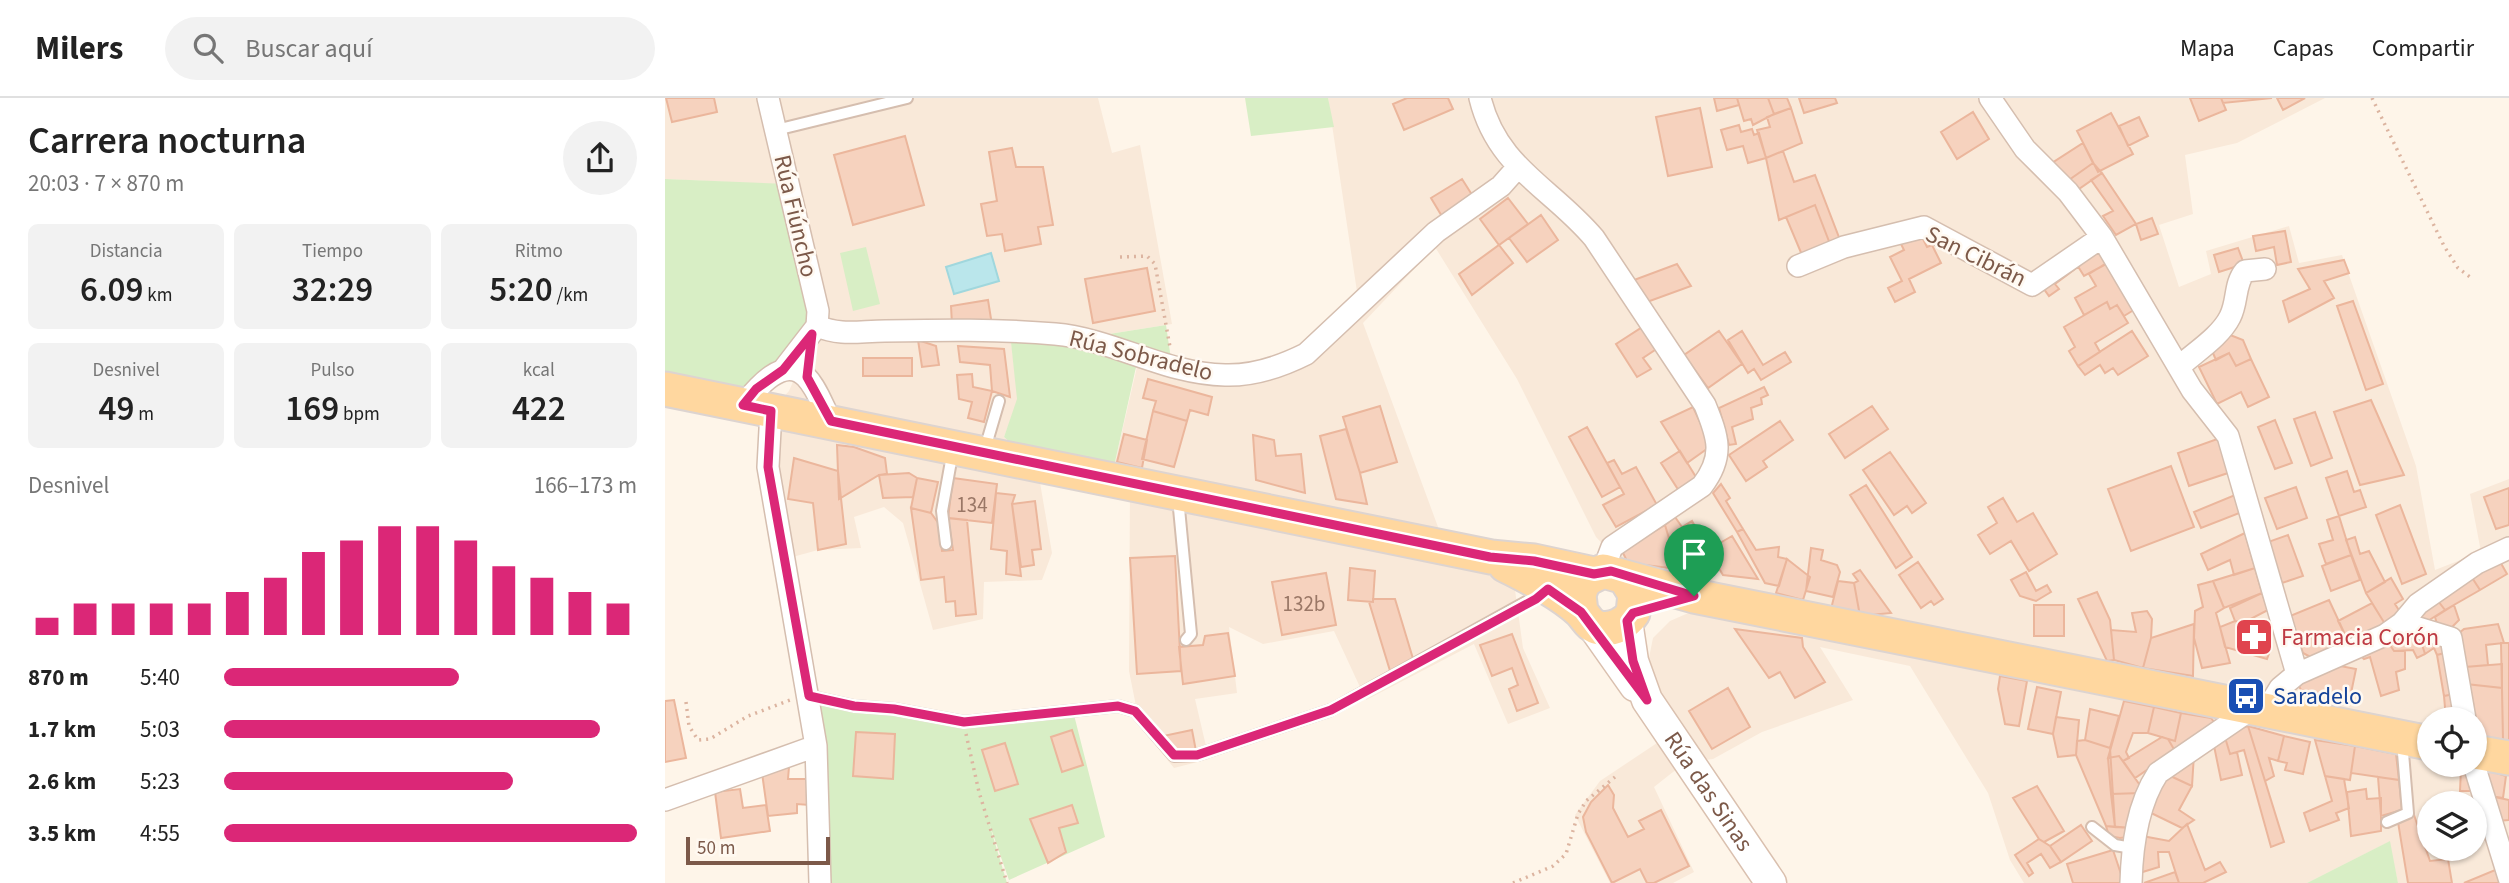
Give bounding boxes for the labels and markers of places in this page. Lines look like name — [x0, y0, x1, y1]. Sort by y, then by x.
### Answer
pin — [1664, 524, 1724, 596]
pharmacy icon: Farmacia Corón — [2233, 616, 2275, 658]
place label: Farmacia Corón — [2281, 620, 2439, 655]
bus stop icon: Saradelo — [2225, 675, 2267, 717]
place label: Saradelo — [2273, 679, 2362, 714]

